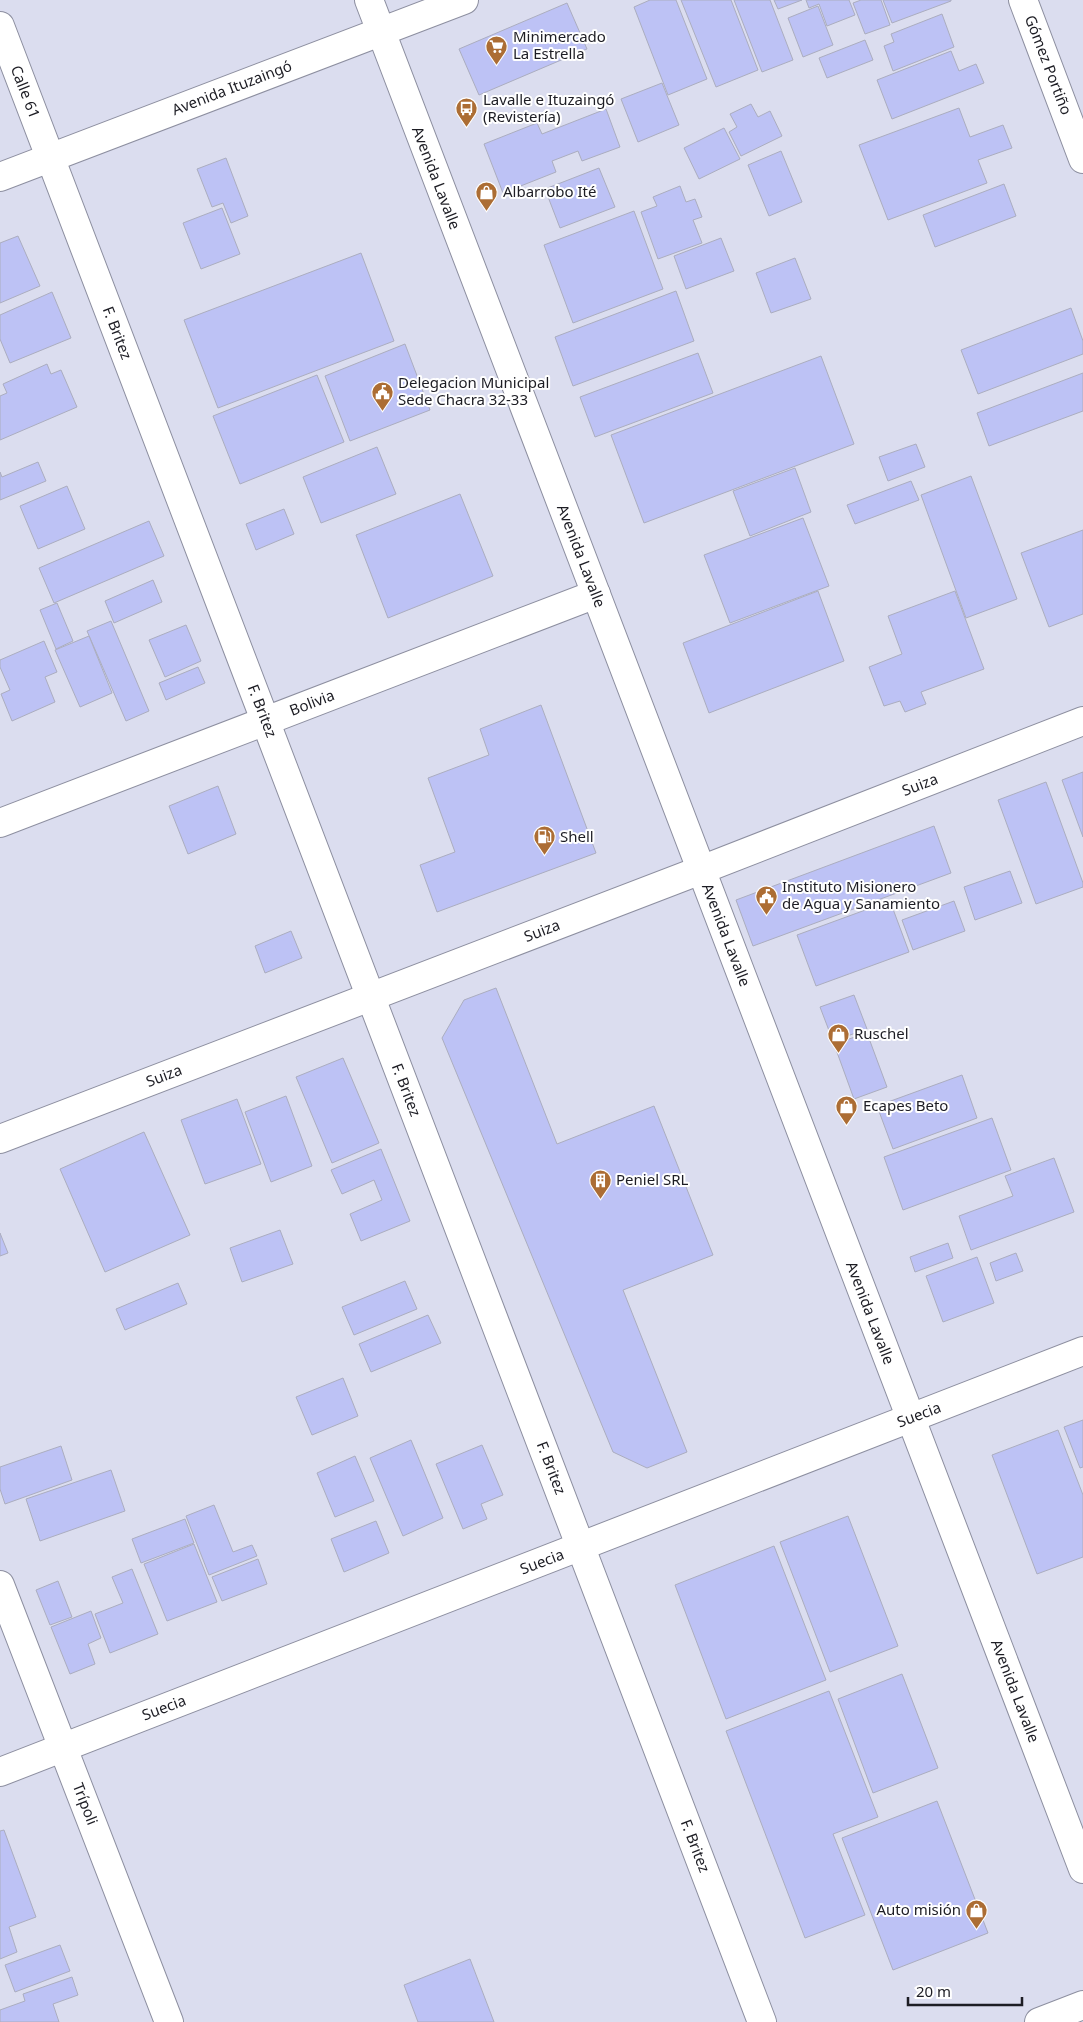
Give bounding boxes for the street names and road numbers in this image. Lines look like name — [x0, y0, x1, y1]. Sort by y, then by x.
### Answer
street label: Gómez Portiño — [1021, 12, 1077, 117]
street label: Avenida Ituzaingó — [169, 55, 295, 119]
street label: Calle 61 — [7, 62, 45, 121]
street label: Avenida Lavalle — [408, 123, 466, 232]
street label: F. Britez — [99, 303, 137, 362]
street label: Avenida Lavalle — [553, 501, 611, 610]
street label: F. Britez — [244, 681, 282, 740]
street label: Bolivia — [286, 684, 337, 720]
street label: Suiza — [899, 768, 940, 800]
street label: Avenida Lavalle — [698, 880, 756, 989]
street label: Suiza — [521, 914, 562, 946]
street label: Suiza — [143, 1059, 184, 1091]
street label: F. Britez — [388, 1060, 426, 1119]
street label: Avenida Lavalle — [842, 1258, 900, 1367]
street label: Suecia — [894, 1397, 943, 1432]
street label: F. Britez — [533, 1438, 571, 1497]
street label: Suecia — [517, 1544, 566, 1579]
street label: Avenida Lavalle — [987, 1636, 1045, 1745]
street label: Suecia — [139, 1690, 188, 1725]
street label: Trípoli — [69, 1780, 103, 1828]
street label: F. Britez — [677, 1816, 715, 1875]

